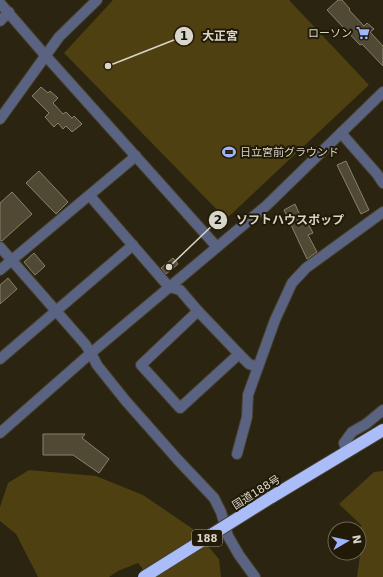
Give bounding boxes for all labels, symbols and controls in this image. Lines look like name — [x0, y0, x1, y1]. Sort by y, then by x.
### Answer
callout: 大正宮 — [174, 24, 246, 48]
supermarket icon: ローソン — [355, 25, 371, 41]
place label: ローソン — [308, 27, 352, 40]
text: 1 — [180, 29, 188, 43]
text: 大正宮 — [202, 29, 238, 43]
sports icon: 日立宮前グラウンド — [221, 144, 237, 160]
place label: 日立宮前グラウンド — [240, 146, 339, 159]
callout: ソフトハウスポップ — [208, 208, 352, 232]
text: 2 — [214, 213, 222, 227]
text: ソフトハウスポップ — [236, 213, 344, 227]
street label: 国道188号 — [230, 473, 283, 512]
north arrow — [327, 521, 367, 561]
road number: 188 — [192, 530, 222, 546]
text: N — [349, 534, 364, 545]

